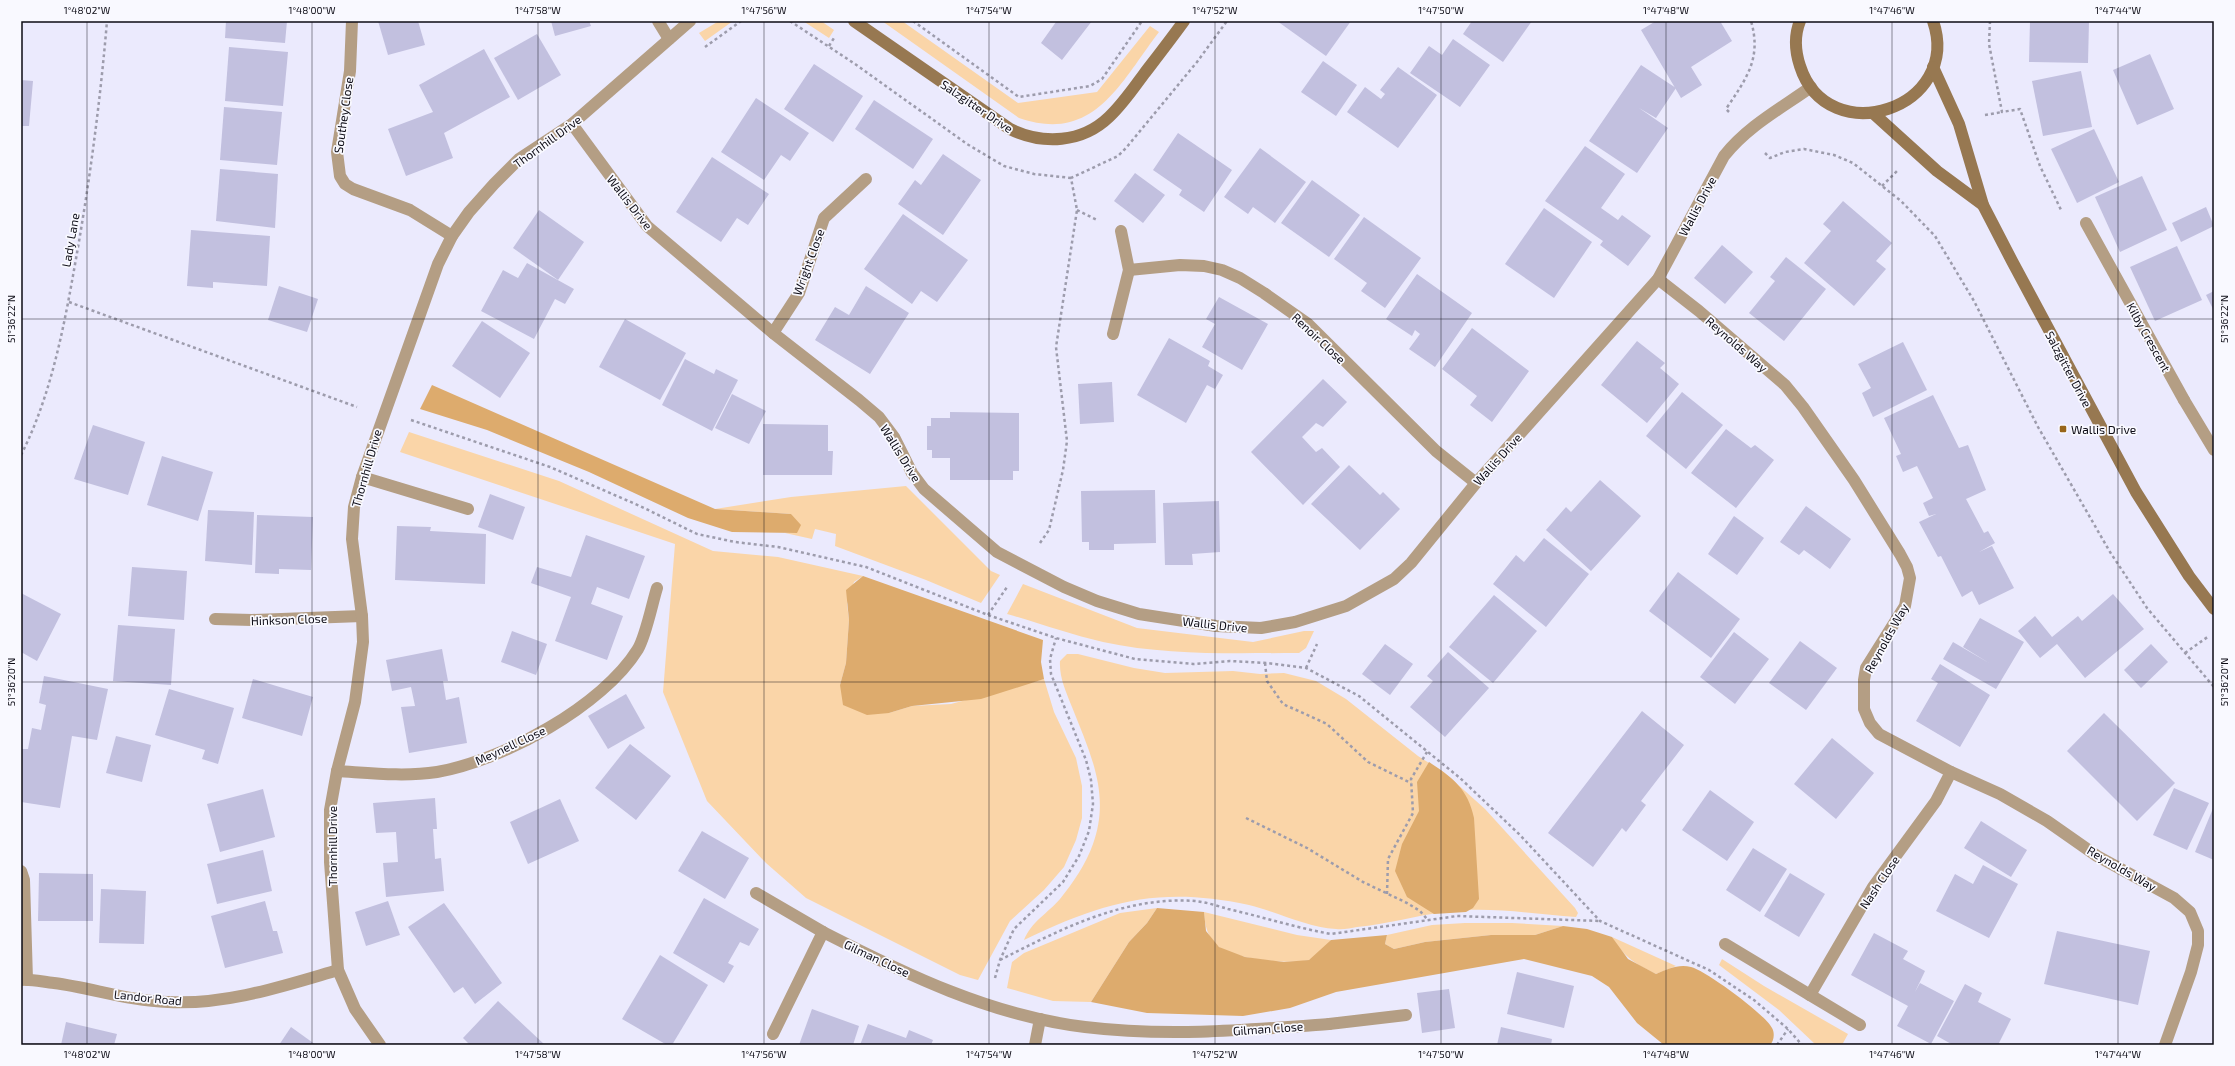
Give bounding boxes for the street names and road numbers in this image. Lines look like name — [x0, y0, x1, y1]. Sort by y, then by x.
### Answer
street label: Southey Close — [331, 76, 355, 154]
street label: Salzgitter Drive — [938, 77, 1016, 135]
street label: Thornhill Drive — [510, 112, 584, 170]
street label: Wallis Drive — [604, 172, 656, 232]
street label: Wallis Drive — [1676, 174, 1718, 238]
street label: Lady Lane — [58, 212, 82, 268]
street label: Wright Close — [790, 227, 826, 297]
street label: Kilby Crescent — [2124, 300, 2174, 374]
street label: Renoir Close — [1290, 310, 1348, 366]
street label: Reynolds Way — [1703, 313, 1771, 375]
street label: Salzgitter Drive — [2043, 329, 2095, 409]
street label: Wallis Drive — [878, 422, 924, 484]
street label: Thornhill Drive — [348, 427, 384, 509]
street label: Wallis Drive — [1470, 430, 1524, 488]
street label: Reynolds Way — [1861, 600, 1911, 675]
street label: Hinkson Close — [251, 611, 327, 627]
street label: Wallis Drive — [1182, 614, 1248, 634]
street label: Meynell Close — [473, 723, 547, 767]
street label: Thornhill Drive — [325, 806, 339, 886]
street label: Reynolds Way — [2085, 843, 2159, 894]
street label: Nash Close — [1856, 853, 1902, 911]
street label: Gilman Close — [842, 937, 912, 979]
street label: Landor Road — [113, 986, 183, 1008]
street label: Gilman Close — [1232, 1019, 1304, 1037]

